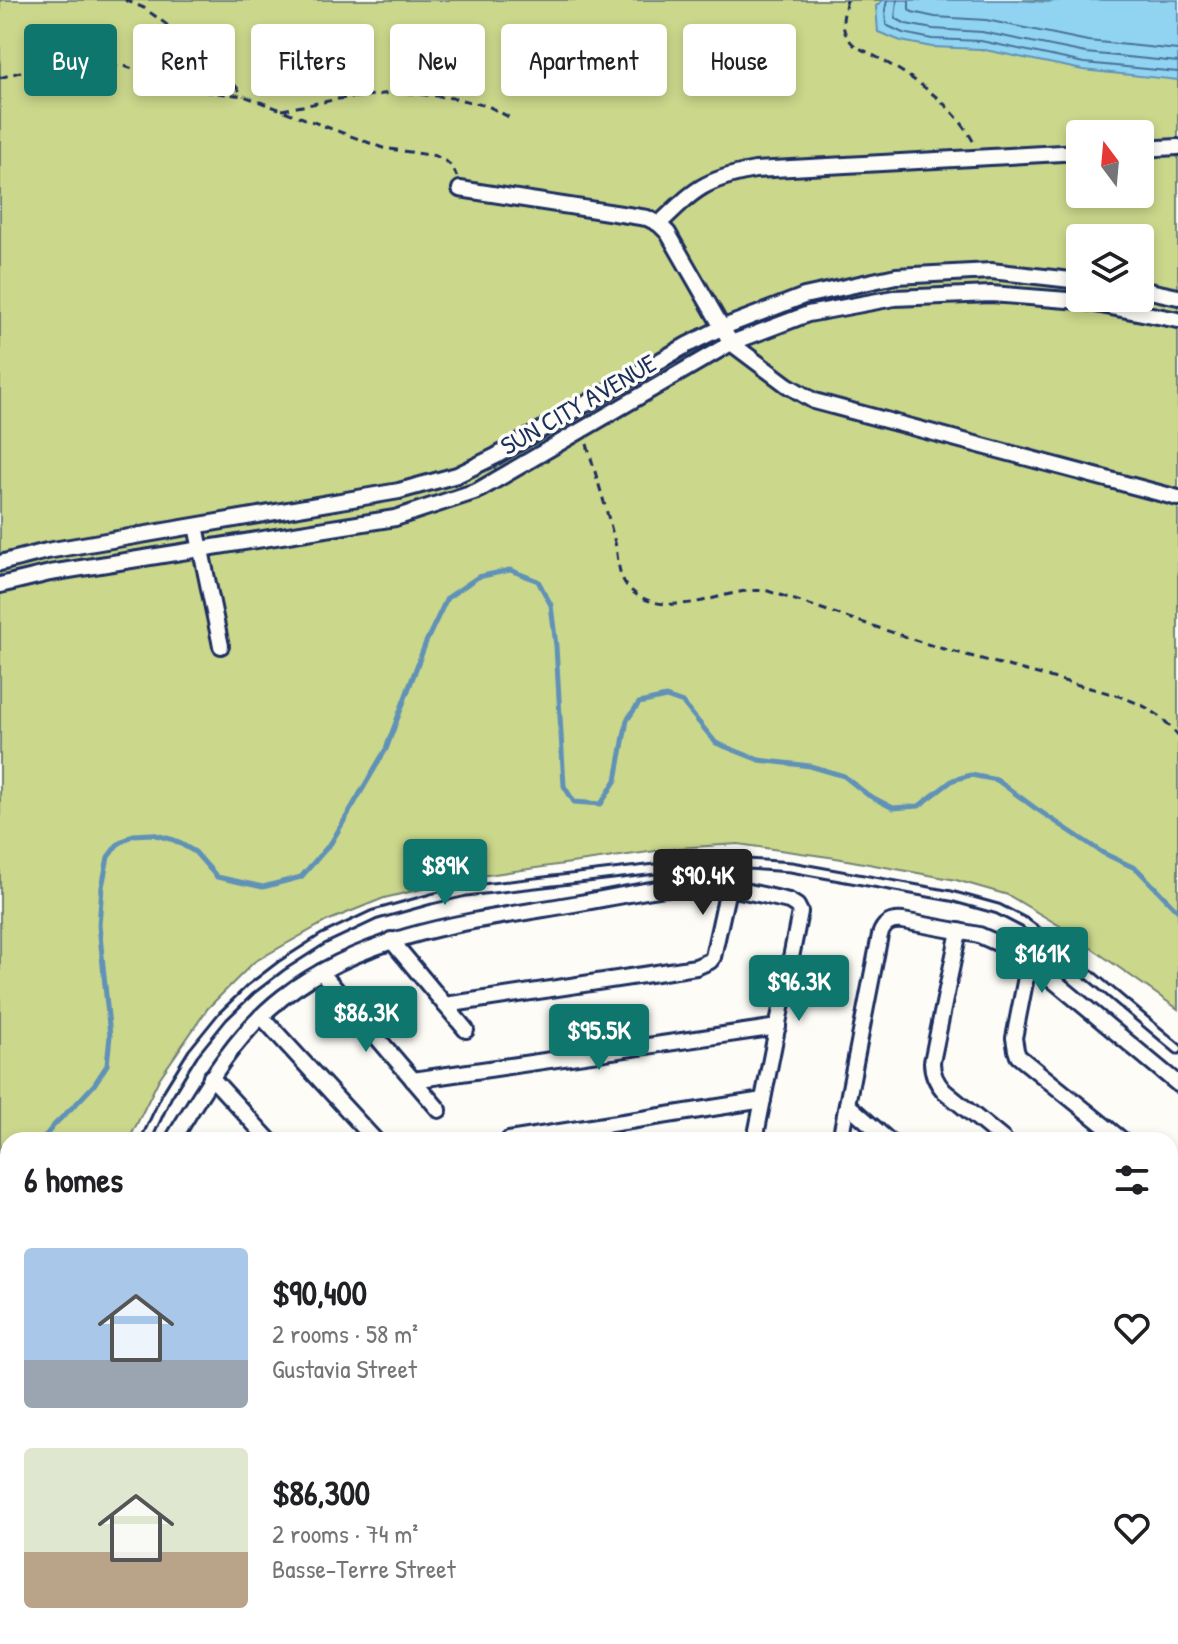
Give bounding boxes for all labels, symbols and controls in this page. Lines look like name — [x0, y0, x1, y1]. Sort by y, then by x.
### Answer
chip: Buy — [24, 24, 117, 96]
chip: Rent — [133, 24, 235, 96]
chip: Filters — [251, 24, 374, 96]
chip: New — [390, 24, 485, 96]
chip: Apartment — [501, 24, 667, 96]
chip: House — [683, 24, 796, 96]
north arrow — [1066, 120, 1154, 208]
map controls — [1066, 120, 1154, 312]
button: layers — [1066, 224, 1154, 312]
street label: SUN CITY AVENUE — [494, 345, 663, 463]
pin: $89K — [398, 839, 492, 907]
text: $89K — [421, 847, 469, 882]
pin: $90.4K — [638, 849, 768, 917]
text: $90.4K — [671, 857, 735, 892]
pin: $161K — [986, 927, 1098, 995]
text: $161K — [1014, 935, 1070, 970]
pin: $96.3K — [734, 955, 864, 1023]
text: $96.3K — [767, 963, 831, 998]
pin: $86.3K — [301, 986, 431, 1054]
text: $86.3K — [333, 994, 399, 1029]
pin: $95.5K — [534, 1004, 664, 1072]
text: $95.5K — [567, 1012, 631, 1047]
text: 6 homes — [24, 1157, 123, 1203]
icon: filters — [1110, 1158, 1154, 1202]
text: $90,400 — [272, 1270, 367, 1316]
icon: home — [88, 1280, 184, 1376]
icon: heart — [1110, 1306, 1154, 1350]
text: 2 rooms · 58 m² — [272, 1316, 418, 1351]
text: Gustavia Street — [272, 1351, 417, 1386]
text: $86,300 — [272, 1470, 370, 1516]
icon: home — [88, 1480, 184, 1576]
icon: heart — [1110, 1506, 1154, 1550]
text: 2 rooms · 74 m² — [272, 1516, 418, 1551]
text: Basse-Terre Street — [272, 1551, 456, 1586]

